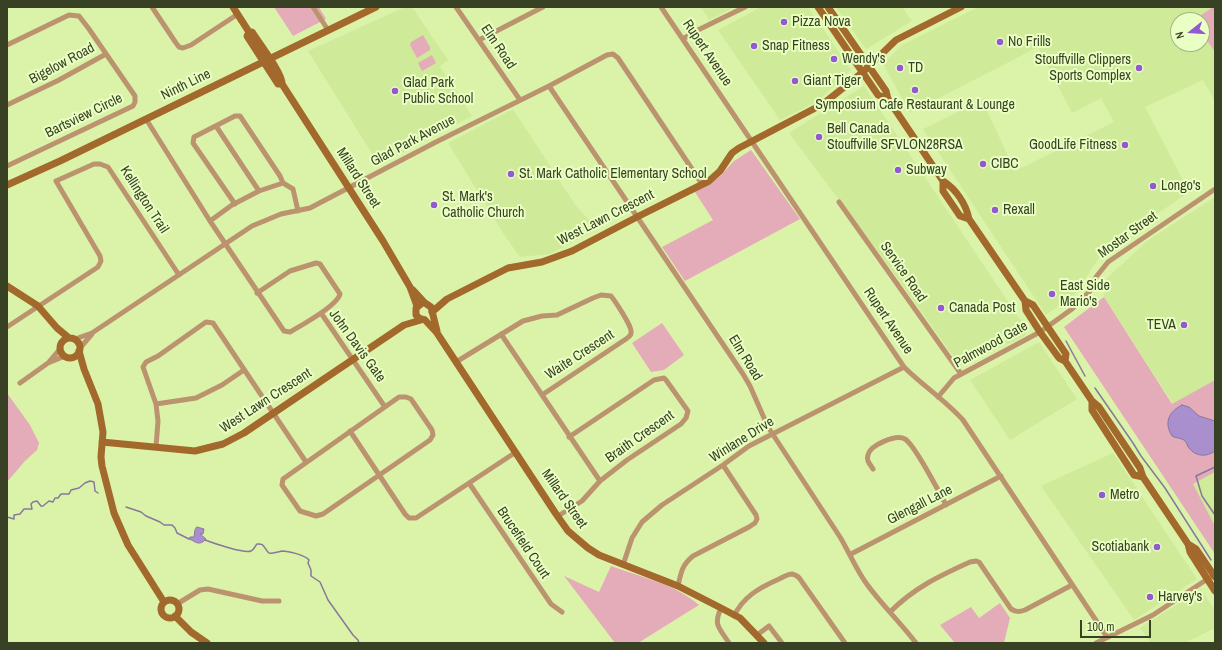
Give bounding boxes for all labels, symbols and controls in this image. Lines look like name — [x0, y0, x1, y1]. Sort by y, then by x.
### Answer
north arrow — [1170, 12, 1210, 52]
place label: Pizza Nova — [792, 14, 851, 30]
street label: Rupert Avenue — [679, 17, 735, 89]
marker: Pizza Nova — [779, 17, 789, 27]
street label: Elm Road — [477, 21, 519, 73]
text: N — [1172, 30, 1187, 40]
place label: No Frills — [1008, 34, 1051, 50]
marker: No Frills — [995, 37, 1005, 47]
place label: Snap Fitness — [762, 38, 830, 54]
street label: Bigelow Road — [27, 40, 97, 88]
marker: Snap Fitness — [749, 41, 759, 51]
place label: Wendy's — [842, 51, 885, 67]
place label: Stouffville Clippers Sports Complex — [1035, 52, 1131, 84]
marker: Wendy's — [829, 54, 839, 64]
place label: TD — [908, 60, 923, 76]
marker: TD — [895, 63, 905, 73]
marker: Stouffville Clippers Sports Complex — [1134, 63, 1144, 73]
street label: Ninth Line — [159, 66, 213, 104]
place label: Giant Tiger — [803, 73, 861, 89]
place label: Glad Park Public School — [403, 75, 473, 108]
marker: Giant Tiger — [790, 76, 800, 86]
marker: Symposium Cafe Restaurant & Lounge — [910, 85, 920, 95]
marker: Glad Park Public School — [390, 86, 400, 96]
street label: Bartsview Circle — [43, 90, 125, 142]
place label: Symposium Cafe Restaurant & Lounge — [815, 97, 1015, 113]
street label: Glad Park Avenue — [368, 112, 458, 170]
place label: Bell Canada Stouffville SFVLON28RSA — [827, 121, 963, 154]
marker: Bell Canada Stouffville SFVLON28RSA — [814, 132, 824, 142]
place label: GoodLife Fitness — [1029, 137, 1117, 153]
marker: GoodLife Fitness — [1120, 140, 1130, 150]
street label: Millard Street — [332, 145, 384, 211]
place label: CIBC — [991, 156, 1018, 172]
marker: CIBC — [978, 159, 988, 169]
place label: Subway — [906, 162, 947, 178]
street label: Kellington Trail — [116, 163, 172, 237]
marker: Subway — [893, 165, 903, 175]
place label: St. Mark Catholic Elementary School — [519, 166, 707, 182]
marker: St. Mark Catholic Elementary School — [506, 169, 516, 179]
place label: Longo's — [1161, 178, 1201, 194]
marker: Longo's — [1148, 181, 1158, 191]
street label: West Lawn Crescent — [555, 187, 657, 249]
place label: St. Mark's Catholic Church — [442, 189, 524, 222]
marker: St. Mark's Catholic Church — [429, 200, 439, 210]
place label: Rexall — [1003, 202, 1035, 218]
marker: Rexall — [990, 205, 1000, 215]
street label: Mostar Street — [1095, 208, 1161, 262]
street label: Service Road — [876, 239, 930, 305]
place label: East Side Mario's — [1060, 278, 1110, 310]
street label: Rupert Avenue — [860, 285, 916, 357]
marker: East Side Mario's — [1047, 289, 1057, 299]
place label: Canada Post — [949, 300, 1015, 316]
marker: Canada Post — [936, 303, 946, 313]
street label: John Davis Gate — [325, 306, 389, 386]
place label: TEVA — [1147, 317, 1176, 333]
street label: Palmwood Gate — [951, 318, 1031, 372]
marker: TEVA — [1179, 320, 1189, 330]
street label: Waite Crescent — [542, 327, 618, 383]
street label: Elm Road — [725, 332, 765, 384]
street label: West Lawn Crescent — [217, 365, 315, 437]
street label: Braith Crescent — [603, 407, 677, 467]
street label: Winlane Drive — [707, 414, 777, 466]
street label: Millard Street — [538, 466, 590, 532]
street label: Glengall Lane — [885, 481, 955, 529]
place label: Metro — [1110, 487, 1139, 503]
marker: Metro — [1097, 490, 1107, 500]
street label: Brucefield Court — [493, 504, 553, 582]
place label: Scotiabank — [1092, 539, 1149, 555]
marker: Scotiabank — [1152, 542, 1162, 552]
place label: Harvey's — [1158, 589, 1202, 605]
marker: Harvey's — [1145, 592, 1155, 602]
scale bar — [1082, 612, 1153, 638]
text: 100 m — [1087, 619, 1114, 635]

